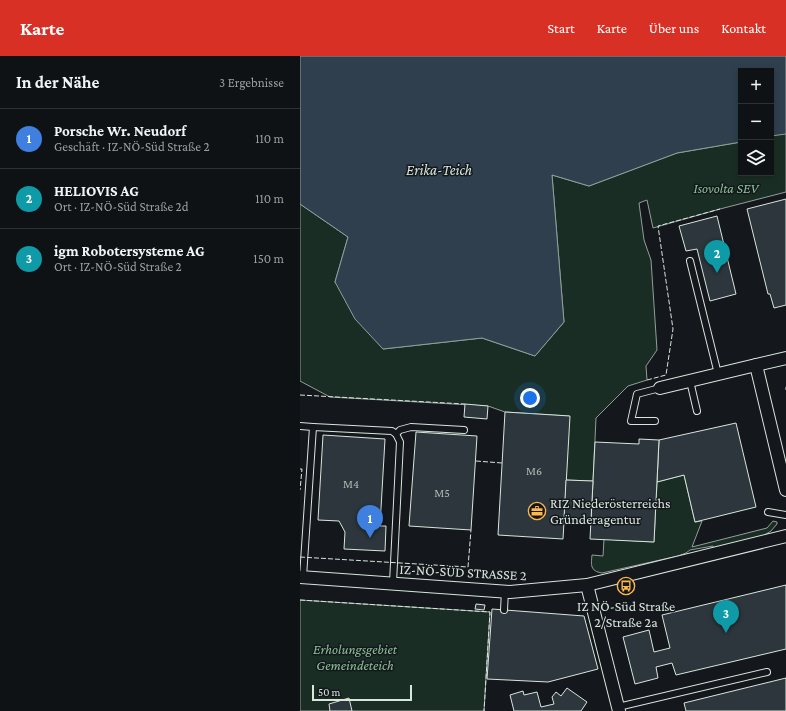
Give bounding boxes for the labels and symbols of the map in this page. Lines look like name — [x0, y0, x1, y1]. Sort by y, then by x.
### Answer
water label: Erika-Teich — [406, 162, 472, 178]
park label: Isovolta SEV — [693, 180, 761, 196]
pin: 2 — [704, 240, 730, 273]
your location — [520, 388, 540, 408]
house number: M6 — [526, 464, 542, 478]
house number: M4 — [343, 477, 359, 491]
house number: M5 — [434, 486, 450, 500]
place label: RIZ Niederösterreichs Gründeragentur — [550, 495, 671, 527]
office icon: RIZ Niederösterreichs Gründeragentur — [527, 501, 547, 521]
pin: 1 — [357, 505, 383, 538]
street label: IZ-NÖ-SÜD STRASSE 2 — [399, 561, 527, 583]
bus stop icon: IZ NÖ-Süd Straße 2/Straße 2a — [616, 576, 636, 596]
place label: IZ NÖ-Süd Straße 2/Straße 2a — [577, 598, 675, 630]
pin: 3 — [713, 600, 739, 633]
park label: Erholungsgebiet Gemeindeteich — [313, 641, 398, 673]
scale bar — [312, 683, 412, 702]

